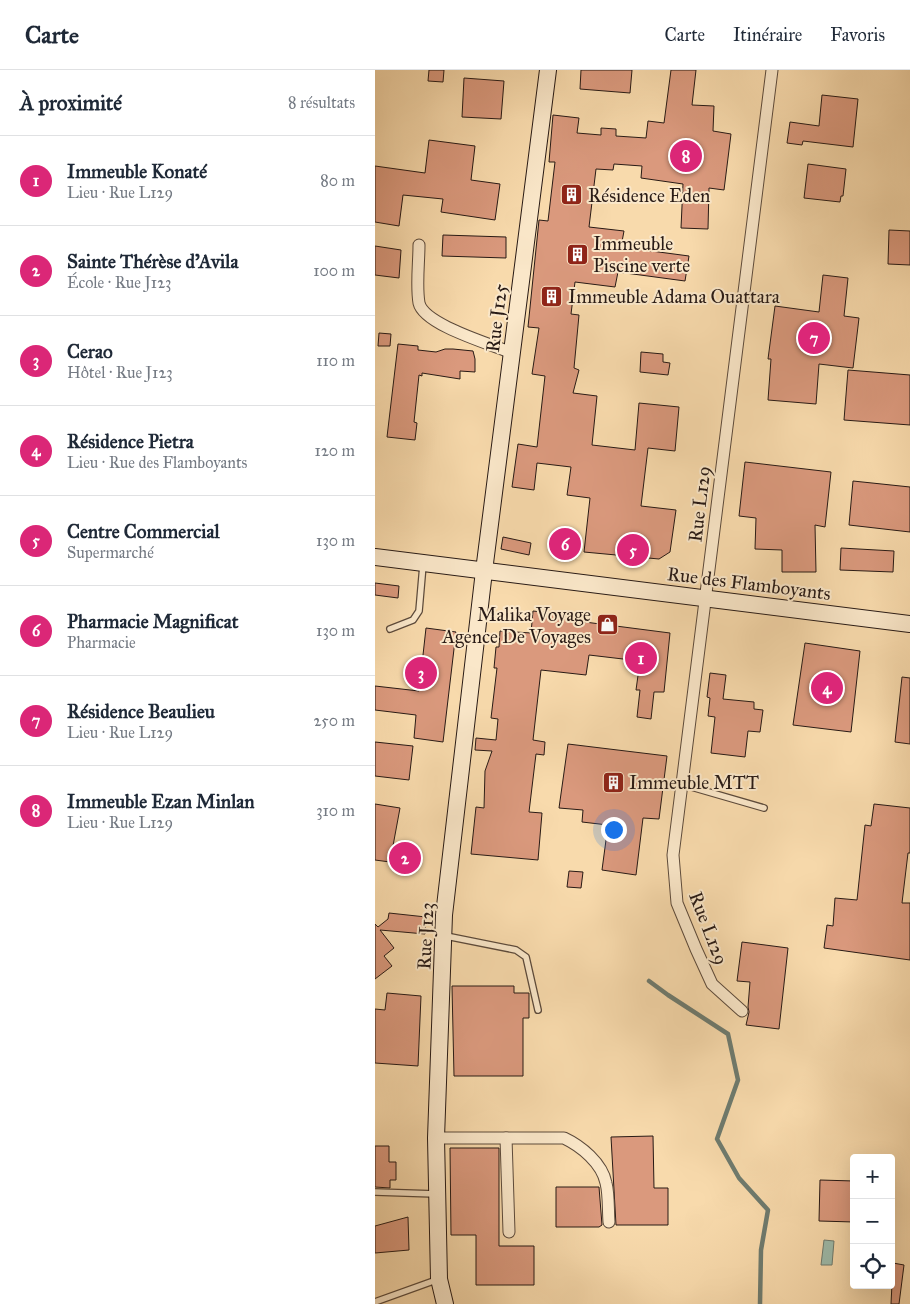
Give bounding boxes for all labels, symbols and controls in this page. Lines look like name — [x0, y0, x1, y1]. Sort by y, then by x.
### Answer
text: Carte — [25, 20, 79, 50]
text: Carte — [665, 24, 705, 46]
text: Itinéraire — [733, 24, 802, 46]
text: Favoris — [830, 24, 885, 46]
text: À proximité — [20, 90, 122, 116]
text: 8 résultats — [288, 93, 355, 112]
pin: 8 — [670, 137, 702, 175]
text: Immeuble Konaté — [67, 160, 207, 183]
text: 1 — [33, 171, 39, 190]
text: 80 m — [320, 171, 355, 190]
text: Lieu · Rue L129 — [67, 183, 173, 202]
building icon: Résidence Eden — [560, 183, 584, 207]
place label: Résidence Eden — [588, 184, 710, 207]
place label: Immeuble Piscine verte — [593, 232, 690, 277]
building icon: Immeuble Piscine verte — [565, 242, 589, 266]
text: Sainte Thérèse d’Avila — [67, 250, 238, 273]
text: 2 — [32, 261, 40, 280]
text: 100 m — [313, 261, 355, 280]
text: École · Rue J123 — [67, 273, 171, 292]
street label: Rue J125 — [481, 282, 513, 354]
building icon: Immeuble Adama Ouattara — [540, 284, 564, 308]
place label: Immeuble Adama Ouattara — [568, 285, 781, 308]
pin: 7 — [798, 319, 830, 357]
text: Cerao — [67, 340, 113, 363]
text: 3 — [33, 351, 39, 370]
text: 110 m — [316, 351, 355, 370]
text: Hôtel · Rue J123 — [67, 363, 173, 382]
text: Résidence Pietra — [67, 430, 194, 453]
text: 4 — [32, 441, 40, 460]
text: 120 m — [315, 441, 355, 460]
text: Lieu · Rue des Flamboyants — [67, 453, 247, 472]
street label: Rue L129 — [683, 465, 716, 543]
text: Centre Commercial — [67, 520, 220, 543]
pin: 6 — [549, 525, 581, 563]
text: 5 — [32, 531, 40, 550]
text: 130 m — [316, 531, 355, 550]
pin: 5 — [617, 531, 649, 569]
text: Supermarché — [67, 543, 154, 562]
street label: Rue des Flamboyants — [666, 562, 832, 605]
place label: Malika Voyage Agence De Voyages — [441, 603, 591, 649]
text: Pharmacie Magnificat — [67, 610, 238, 633]
shop icon: Malika Voyage Agence De Voyages — [595, 613, 619, 637]
text: 6 — [32, 621, 40, 640]
text: 130 m — [316, 621, 355, 640]
text: Pharmacie — [67, 633, 136, 652]
pin: 1 — [625, 639, 657, 677]
pin: 3 — [405, 654, 437, 692]
pin: 4 — [811, 669, 843, 707]
text: Résidence Beaulieu — [67, 700, 215, 723]
text: 7 — [32, 711, 40, 730]
text: 250 m — [314, 711, 355, 730]
text: Lieu · Rue L129 — [67, 723, 173, 742]
building icon: Immeuble MTT — [601, 770, 625, 794]
place label: Immeuble MTT — [629, 771, 759, 794]
text: Immeuble Ezan Minlan — [67, 790, 255, 813]
text: 8 — [32, 801, 40, 820]
text: 310 m — [316, 801, 355, 820]
text: Lieu · Rue L129 — [67, 813, 173, 832]
your location — [601, 817, 627, 843]
pin: 2 — [389, 839, 421, 877]
street label: Rue L129 — [684, 888, 733, 968]
street label: Rue J123 — [412, 902, 440, 970]
map controls — [850, 1154, 895, 1289]
button: + — [850, 1154, 895, 1199]
button: − — [850, 1199, 895, 1244]
button: locate — [850, 1244, 895, 1289]

